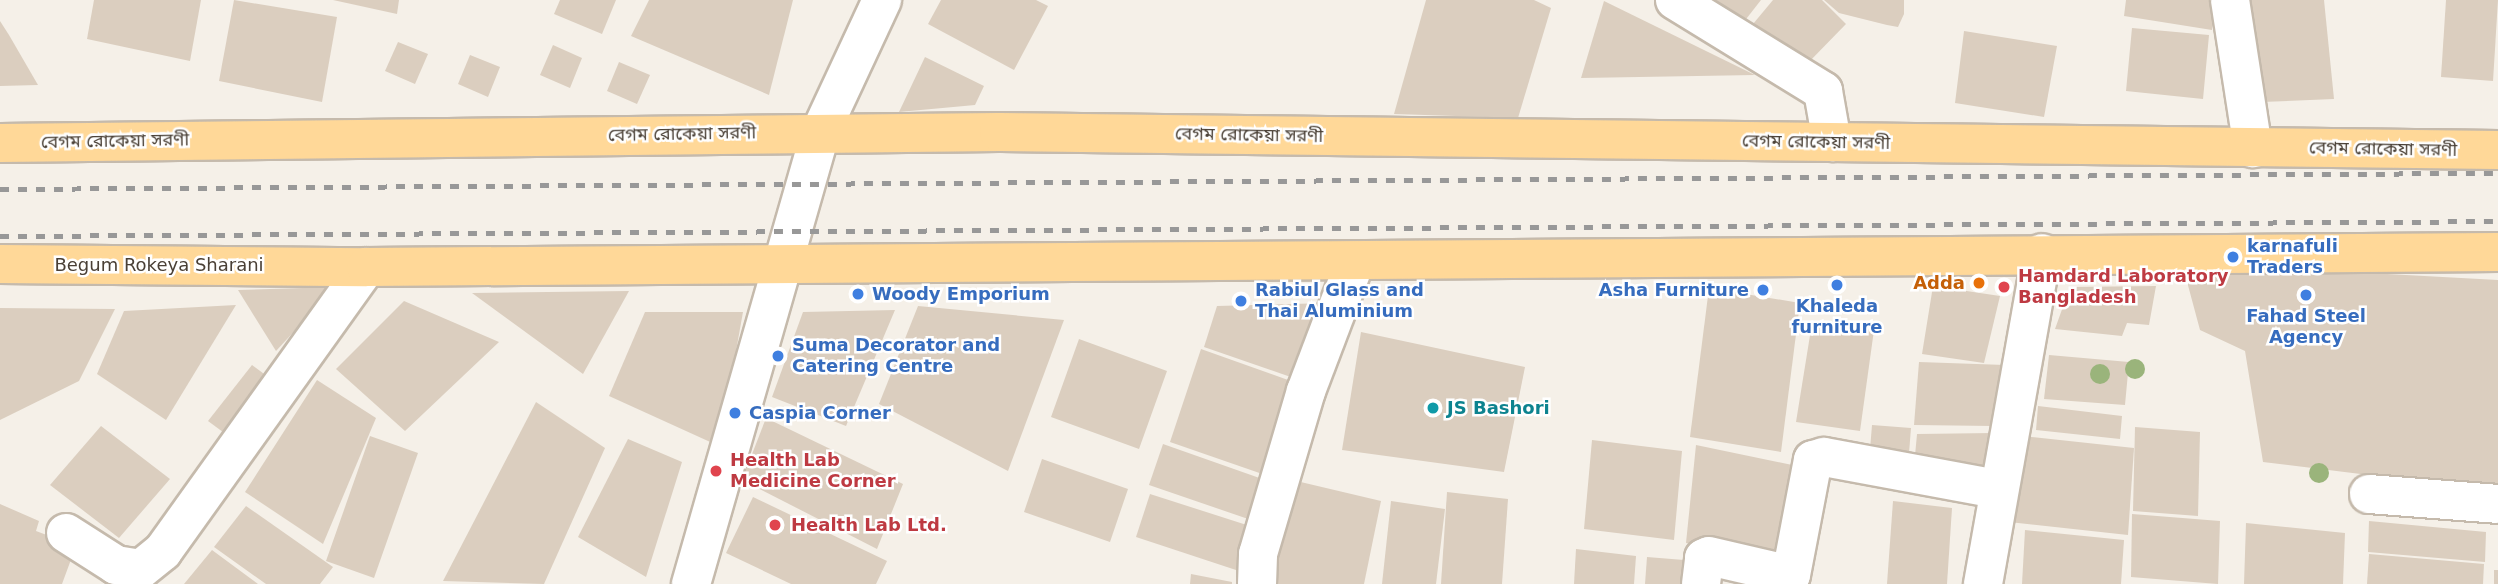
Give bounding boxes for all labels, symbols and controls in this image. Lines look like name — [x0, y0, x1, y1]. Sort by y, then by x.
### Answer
street label: বেগম রোকেয়া সরণী — [608, 122, 756, 146]
street label: বেগম রোকেয়া সরণী — [1175, 123, 1323, 147]
street label: বেগম রোকেয়া সরণী — [41, 129, 189, 153]
street label: বেগম রোকেয়া সরণী — [1742, 130, 1890, 154]
street label: বেগম রোকেয়া সরণী — [2309, 137, 2457, 161]
place label: karnafuli Traders — [2247, 236, 2338, 278]
marker: karnafuli Traders — [2225, 249, 2241, 265]
street label: Begum Rokeya Sharani — [54, 254, 264, 276]
place label: Hamdard Laboratory Bangladesh — [2018, 266, 2228, 308]
place label: Adda — [1913, 272, 1965, 294]
marker: Adda — [1971, 275, 1987, 291]
marker: Khaleda furniture — [1829, 277, 1845, 293]
place label: Asha Furniture — [1599, 279, 1749, 301]
marker: Hamdard Laboratory Bangladesh — [1996, 279, 2012, 295]
place label: Rabiul Glass and Thai Aluminium — [1255, 280, 1424, 322]
marker: Asha Furniture — [1755, 282, 1771, 298]
place label: Woody Emporium — [872, 283, 1050, 305]
marker: Woody Emporium — [850, 286, 866, 302]
marker: Fahad Steel Agency — [2298, 287, 2314, 303]
marker: Rabiul Glass and Thai Aluminium — [1233, 293, 1249, 309]
place label: Khaleda furniture — [1791, 296, 1883, 338]
place label: Fahad Steel Agency — [2246, 306, 2366, 348]
place label: Suma Decorator and Catering Centre — [792, 335, 1000, 378]
marker: Suma Decorator and Catering Centre — [770, 348, 786, 364]
place label: JS Bashori — [1447, 397, 1550, 419]
marker: JS Bashori — [1425, 400, 1441, 416]
place label: Caspia Corner — [749, 402, 891, 424]
marker: Caspia Corner — [727, 405, 743, 421]
place label: Health Lab Medicine Corner — [730, 450, 896, 492]
marker: Health Lab Medicine Corner — [708, 463, 724, 479]
place label: Health Lab Ltd. — [791, 514, 947, 536]
marker: Health Lab Ltd. — [765, 515, 785, 535]

